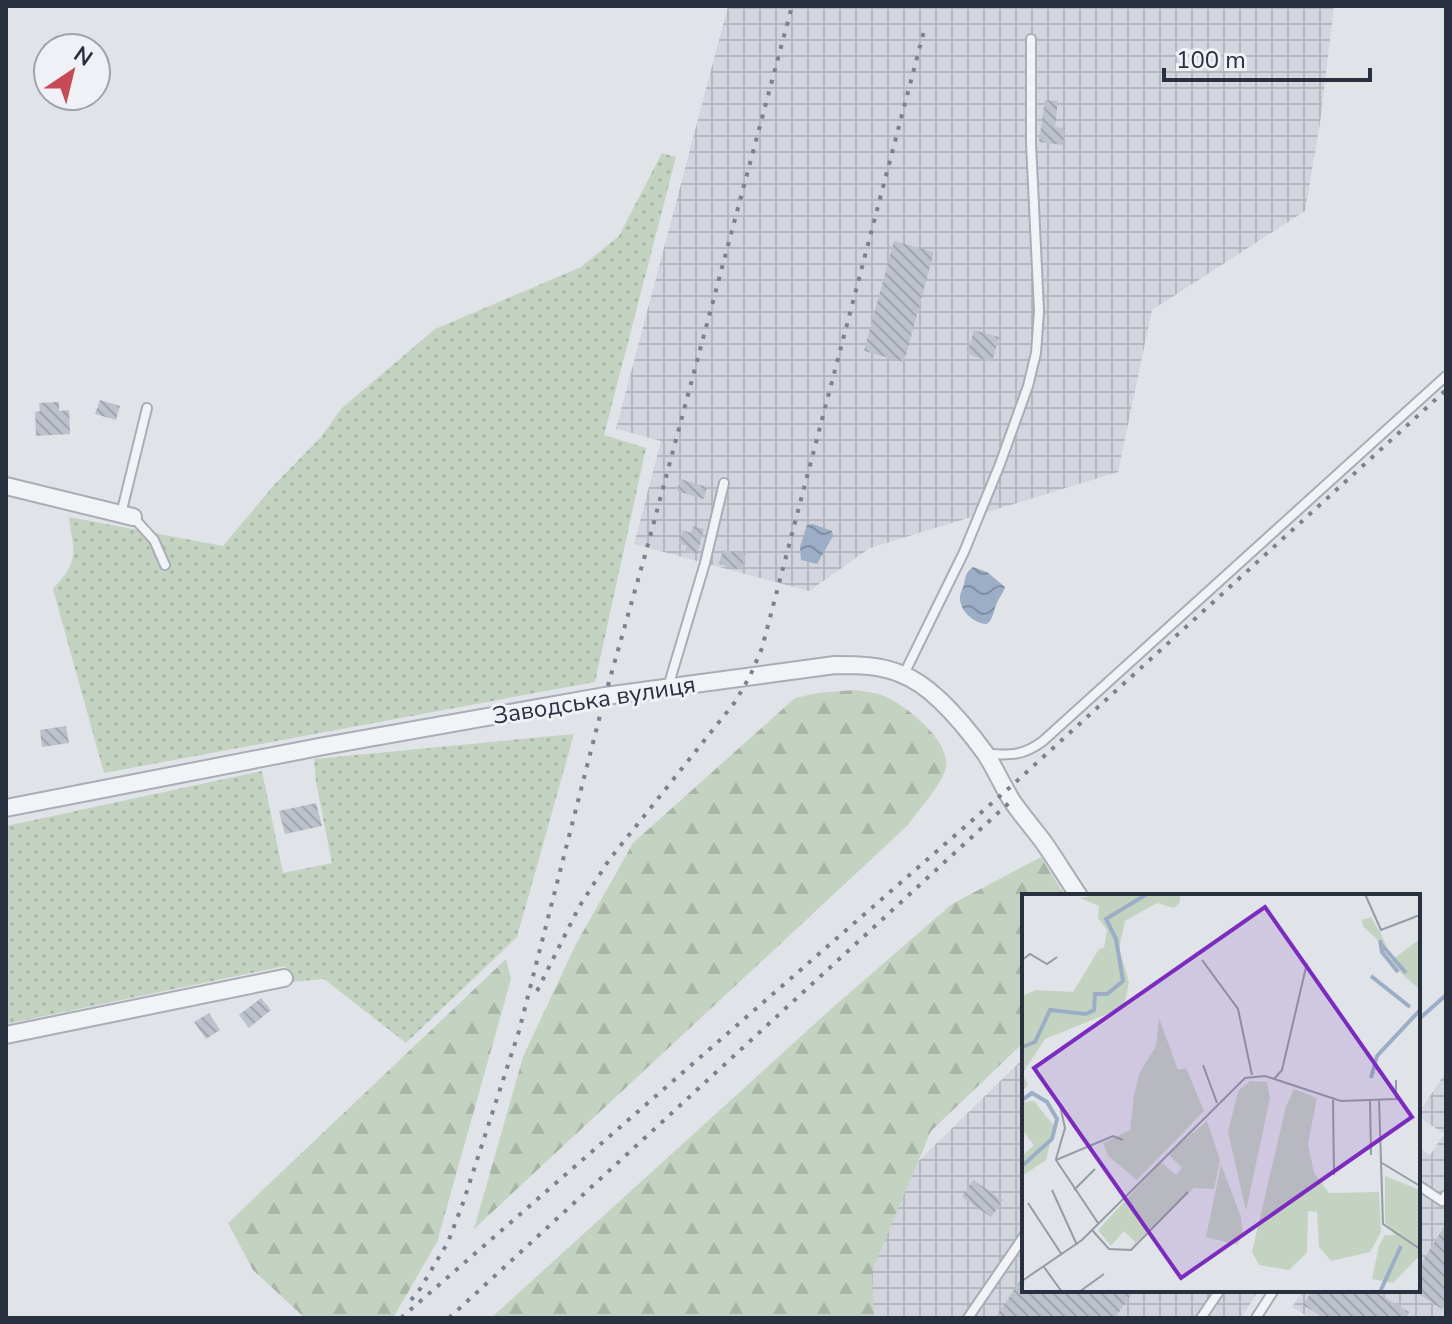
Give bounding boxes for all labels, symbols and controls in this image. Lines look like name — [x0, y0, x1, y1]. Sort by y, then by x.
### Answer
north arrow — [32, 32, 112, 112]
scale bar — [1164, 32, 1370, 82]
text: N — [68, 39, 98, 73]
text: 100 m — [1176, 44, 1246, 76]
street label: Заводська вулиця — [490, 668, 698, 732]
inset map — [1022, 894, 1420, 1292]

